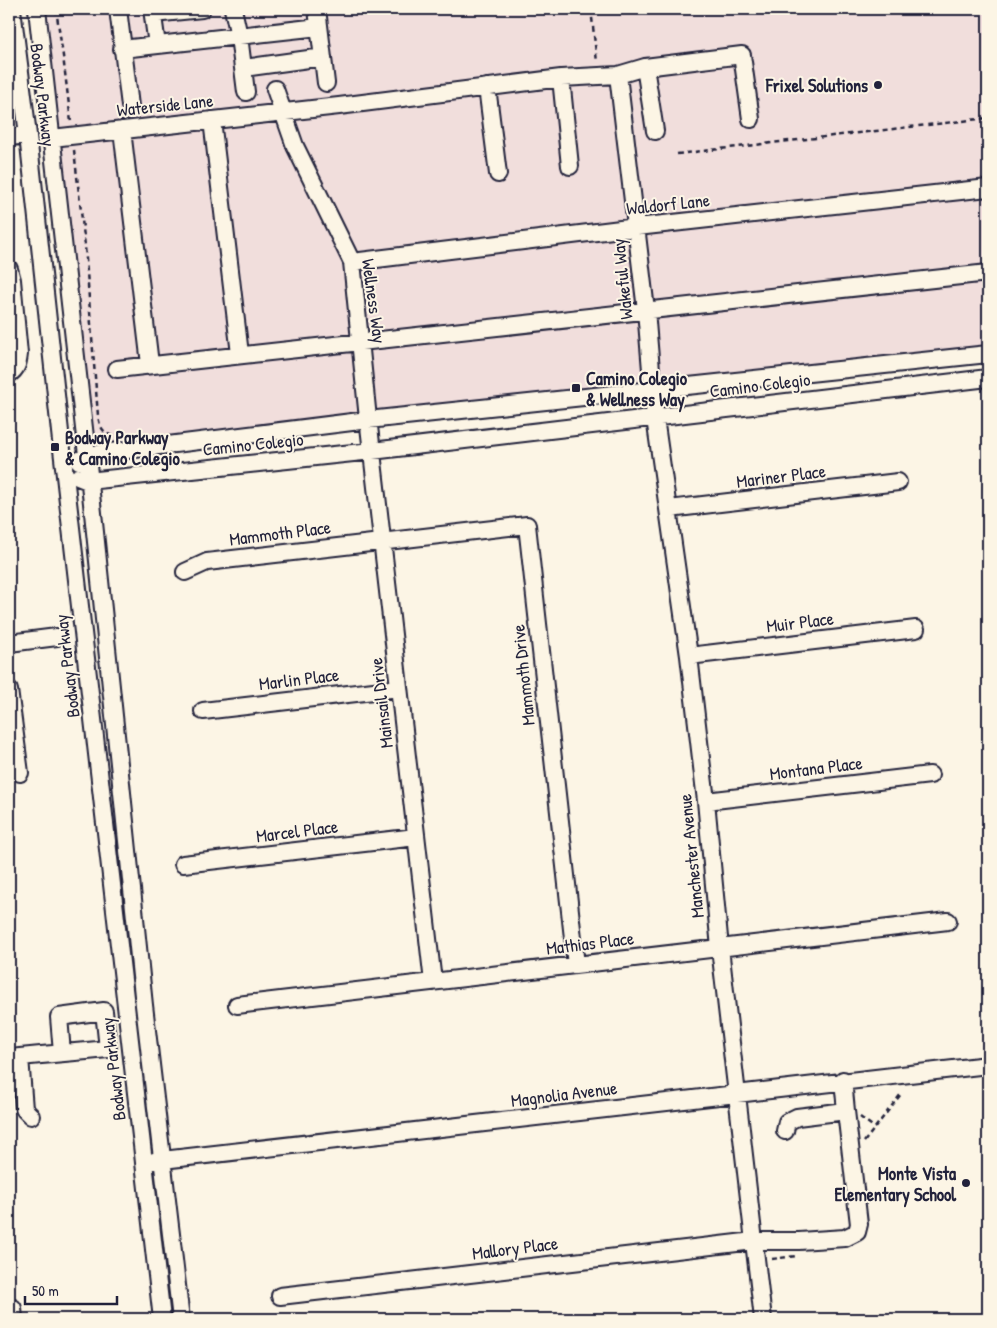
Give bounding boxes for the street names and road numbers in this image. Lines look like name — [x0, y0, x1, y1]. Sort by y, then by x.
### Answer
street label: Bodway Parkway — [24, 42, 62, 148]
street label: Waterside Lane — [116, 88, 214, 122]
street label: Waldorf Lane — [625, 187, 711, 221]
street label: Wakeful Way — [605, 237, 639, 321]
street label: Wellness Way — [356, 257, 392, 345]
street label: Camino Colegio — [708, 366, 812, 404]
street label: Camino Colegio — [201, 426, 305, 462]
street label: Mariner Place — [735, 458, 827, 494]
street label: Mammoth Place — [228, 514, 332, 552]
street label: Muir Place — [765, 605, 835, 639]
street label: Bodway Parkway — [48, 613, 86, 719]
street label: Mammoth Drive — [505, 623, 541, 727]
street label: Mainsail Drive — [363, 656, 399, 750]
street label: Marlin Place — [258, 662, 340, 696]
street label: Montana Place — [768, 750, 864, 786]
street label: Manchester Avenue — [672, 793, 710, 919]
street label: Marcel Place — [255, 814, 339, 848]
street label: Mathias Place — [545, 925, 635, 961]
street label: Bodway Parkway — [94, 1016, 132, 1122]
street label: Magnolia Avenue — [509, 1075, 619, 1113]
street label: Mallory Place — [471, 1230, 559, 1266]

